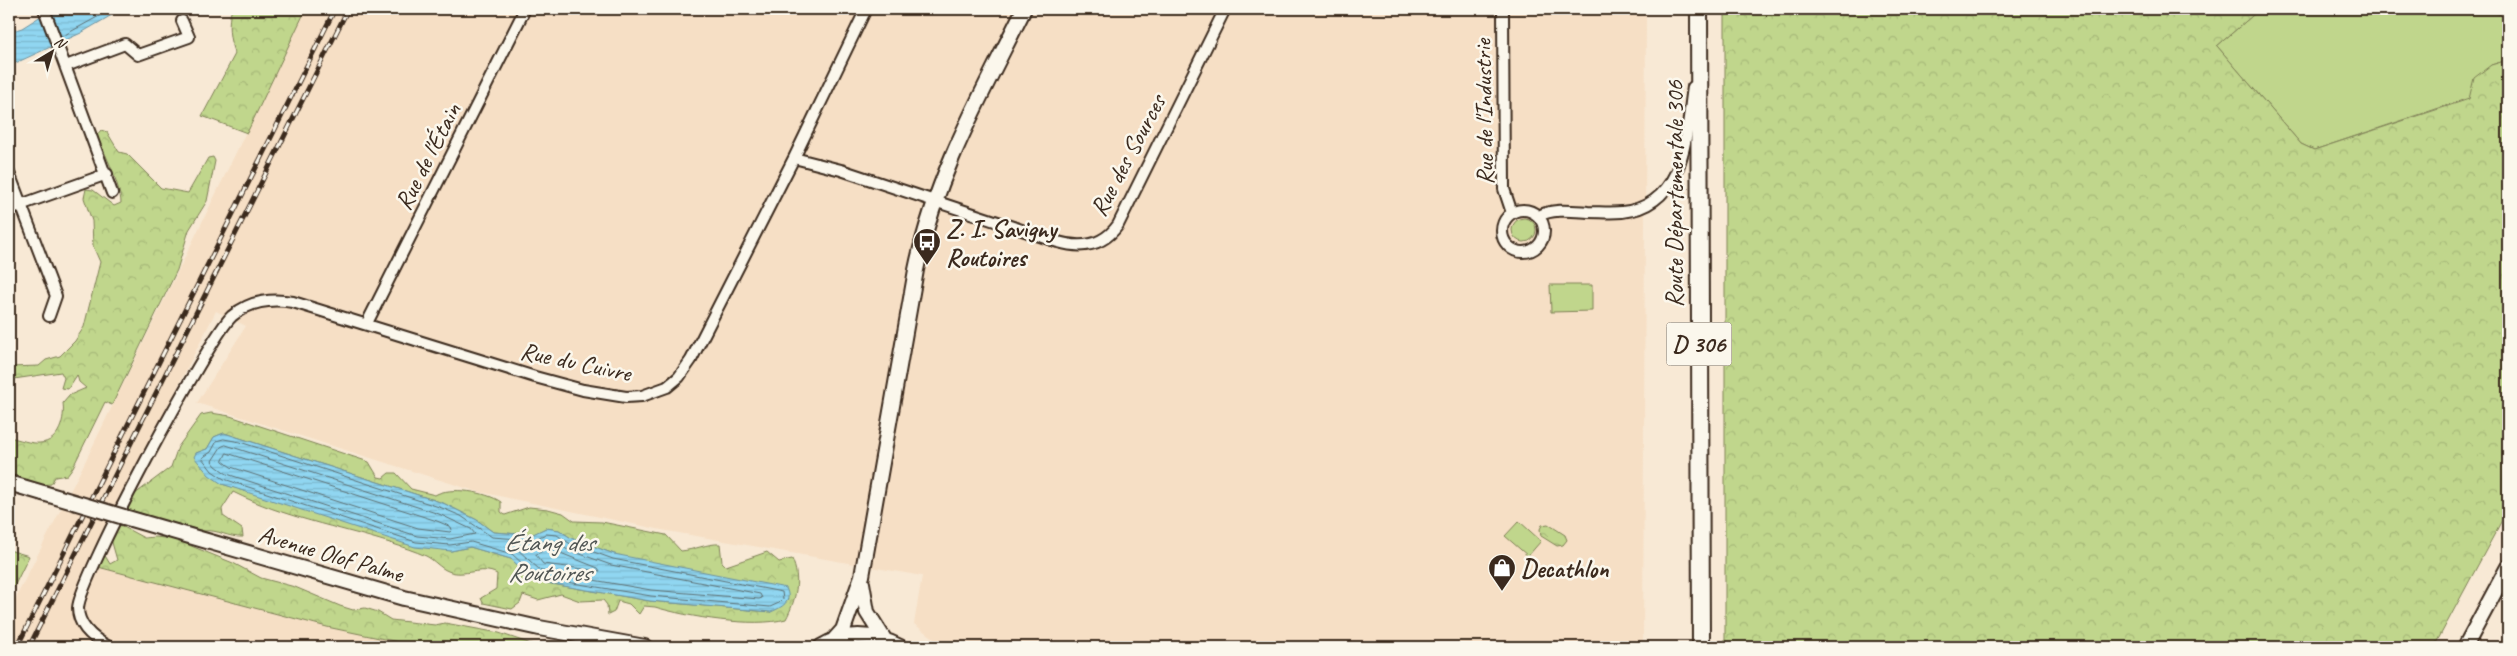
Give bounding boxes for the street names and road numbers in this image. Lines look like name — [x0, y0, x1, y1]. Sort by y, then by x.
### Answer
street label: Rue de l'Industrie — [1467, 37, 1501, 185]
street label: Route Départementale 306 — [1659, 80, 1691, 307]
street label: Rue des Sources — [1083, 87, 1174, 222]
street label: Rue de l'Étain — [387, 97, 469, 215]
road number: D 306 — [1666, 322, 1732, 366]
street label: Rue du Cuivre — [518, 335, 636, 390]
street label: Avenue Olof Palme — [255, 518, 409, 590]

